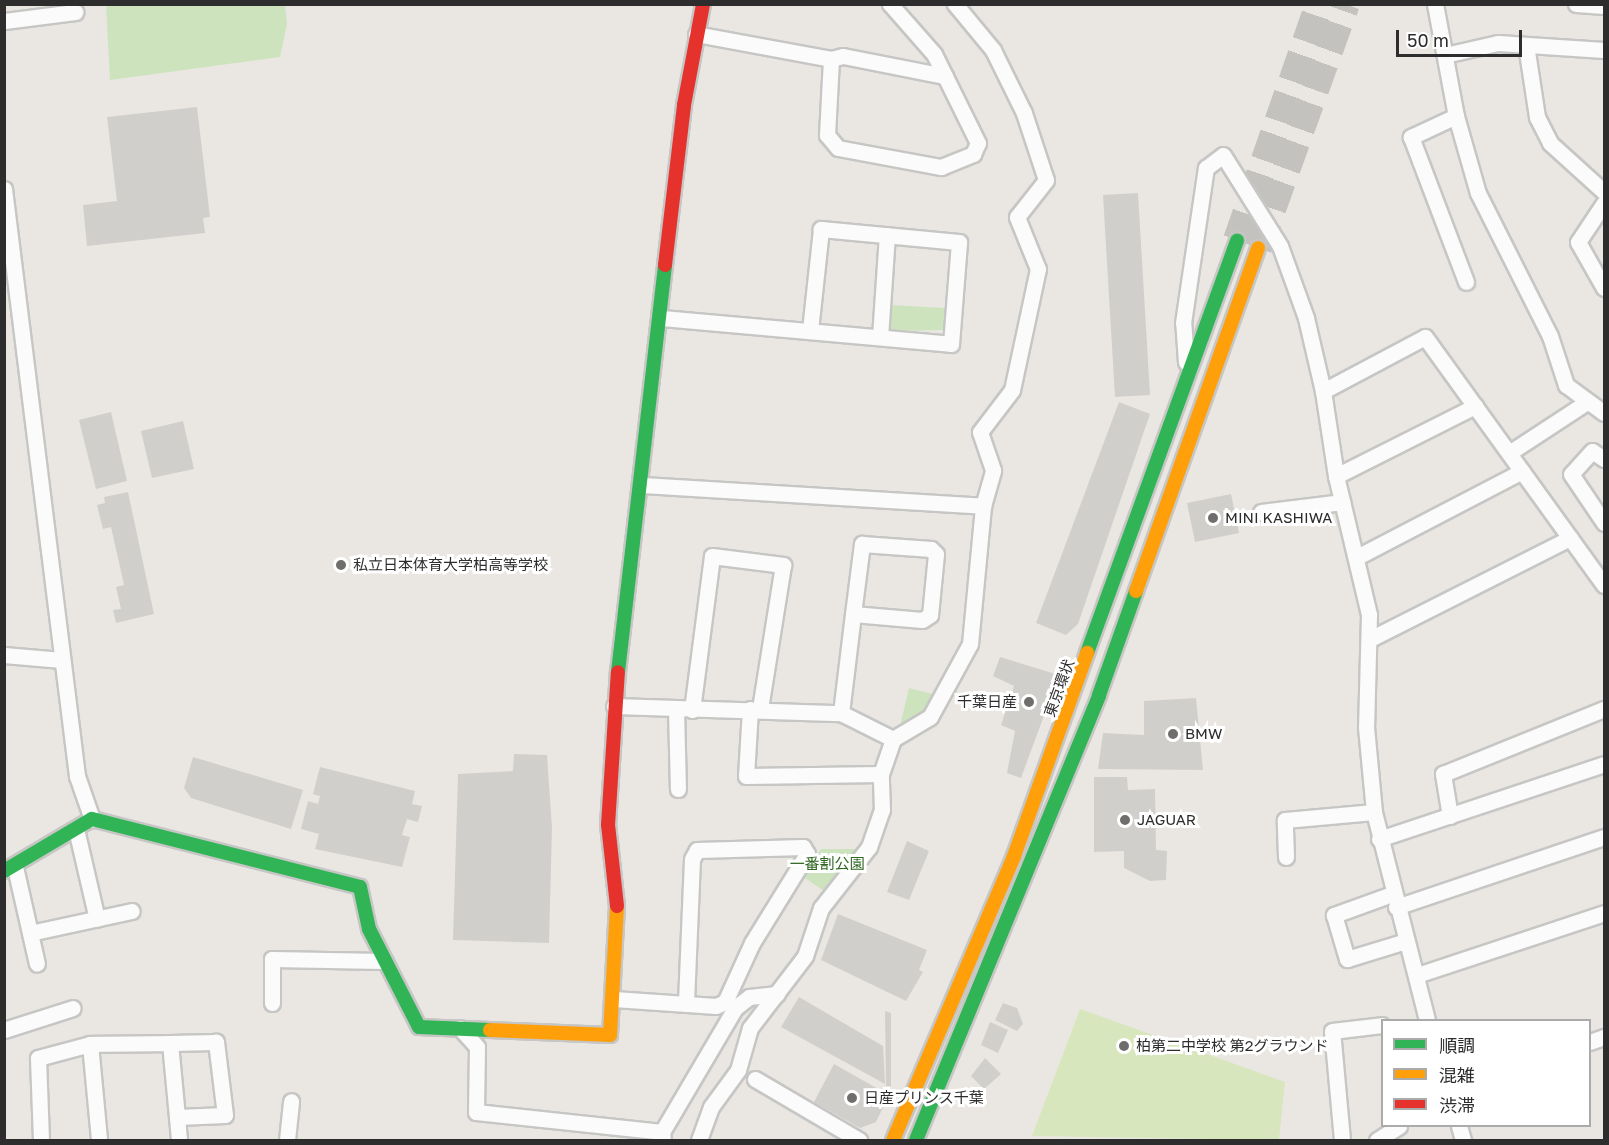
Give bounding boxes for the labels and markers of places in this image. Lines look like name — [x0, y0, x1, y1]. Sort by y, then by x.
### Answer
place label: MINI KASHIWA — [1225, 509, 1332, 527]
marker: MINI KASHIWA — [1206, 511, 1220, 525]
place label: 私立日本体育大学柏高等学校 — [353, 556, 548, 574]
marker: 私立日本体育大学柏高等学校 — [334, 558, 348, 572]
place label: 千葉日産 — [957, 693, 1017, 711]
marker: 千葉日産 — [1022, 695, 1036, 709]
place label: BMW — [1185, 725, 1222, 743]
marker: BMW — [1166, 727, 1180, 741]
place label: JAGUAR — [1137, 811, 1196, 829]
marker: JAGUAR — [1118, 813, 1132, 827]
place label: 柏第二中学校 第2グラウンド — [1136, 1037, 1328, 1055]
marker: 柏第二中学校 第2グラウンド — [1117, 1039, 1131, 1053]
place label: 日産プリンス千葉 — [864, 1089, 984, 1107]
marker: 日産プリンス千葉 — [845, 1091, 859, 1105]

